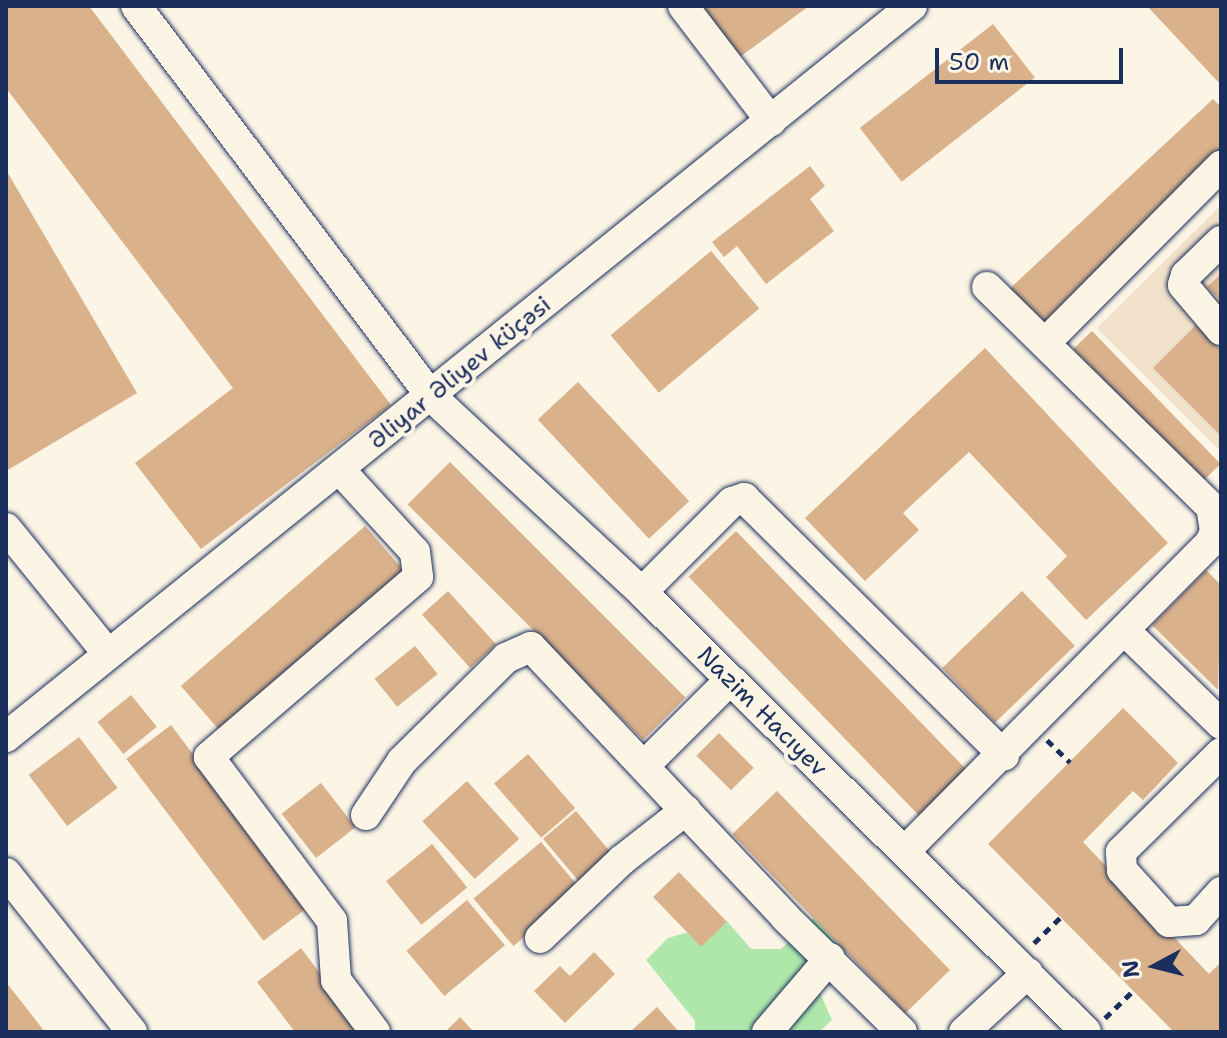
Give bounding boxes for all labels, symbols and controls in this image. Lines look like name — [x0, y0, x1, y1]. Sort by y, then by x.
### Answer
scale bar — [939, 32, 1127, 82]
text: 50 m — [949, 46, 1009, 78]
street label: Əliyar Əliyev küçəsi — [363, 290, 557, 456]
street label: Nazim Hacıyev — [691, 641, 833, 783]
north arrow — [1115, 926, 1195, 1006]
text: N — [1115, 959, 1146, 979]

